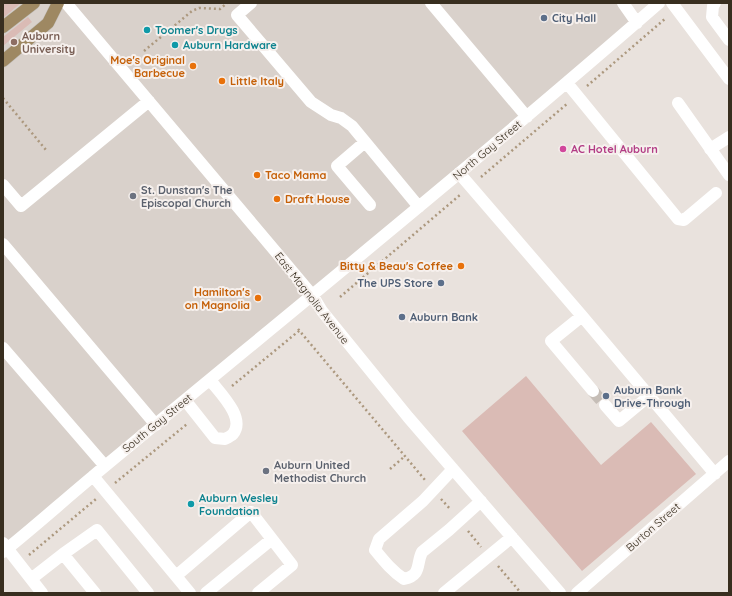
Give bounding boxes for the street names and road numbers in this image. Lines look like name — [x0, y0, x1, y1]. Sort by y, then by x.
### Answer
street label: North Gay Street — [450, 117, 525, 183]
street label: East Magnolia Avenue — [272, 249, 352, 347]
street label: South Gay Street — [119, 390, 195, 455]
street label: Burton Street — [623, 499, 683, 554]

